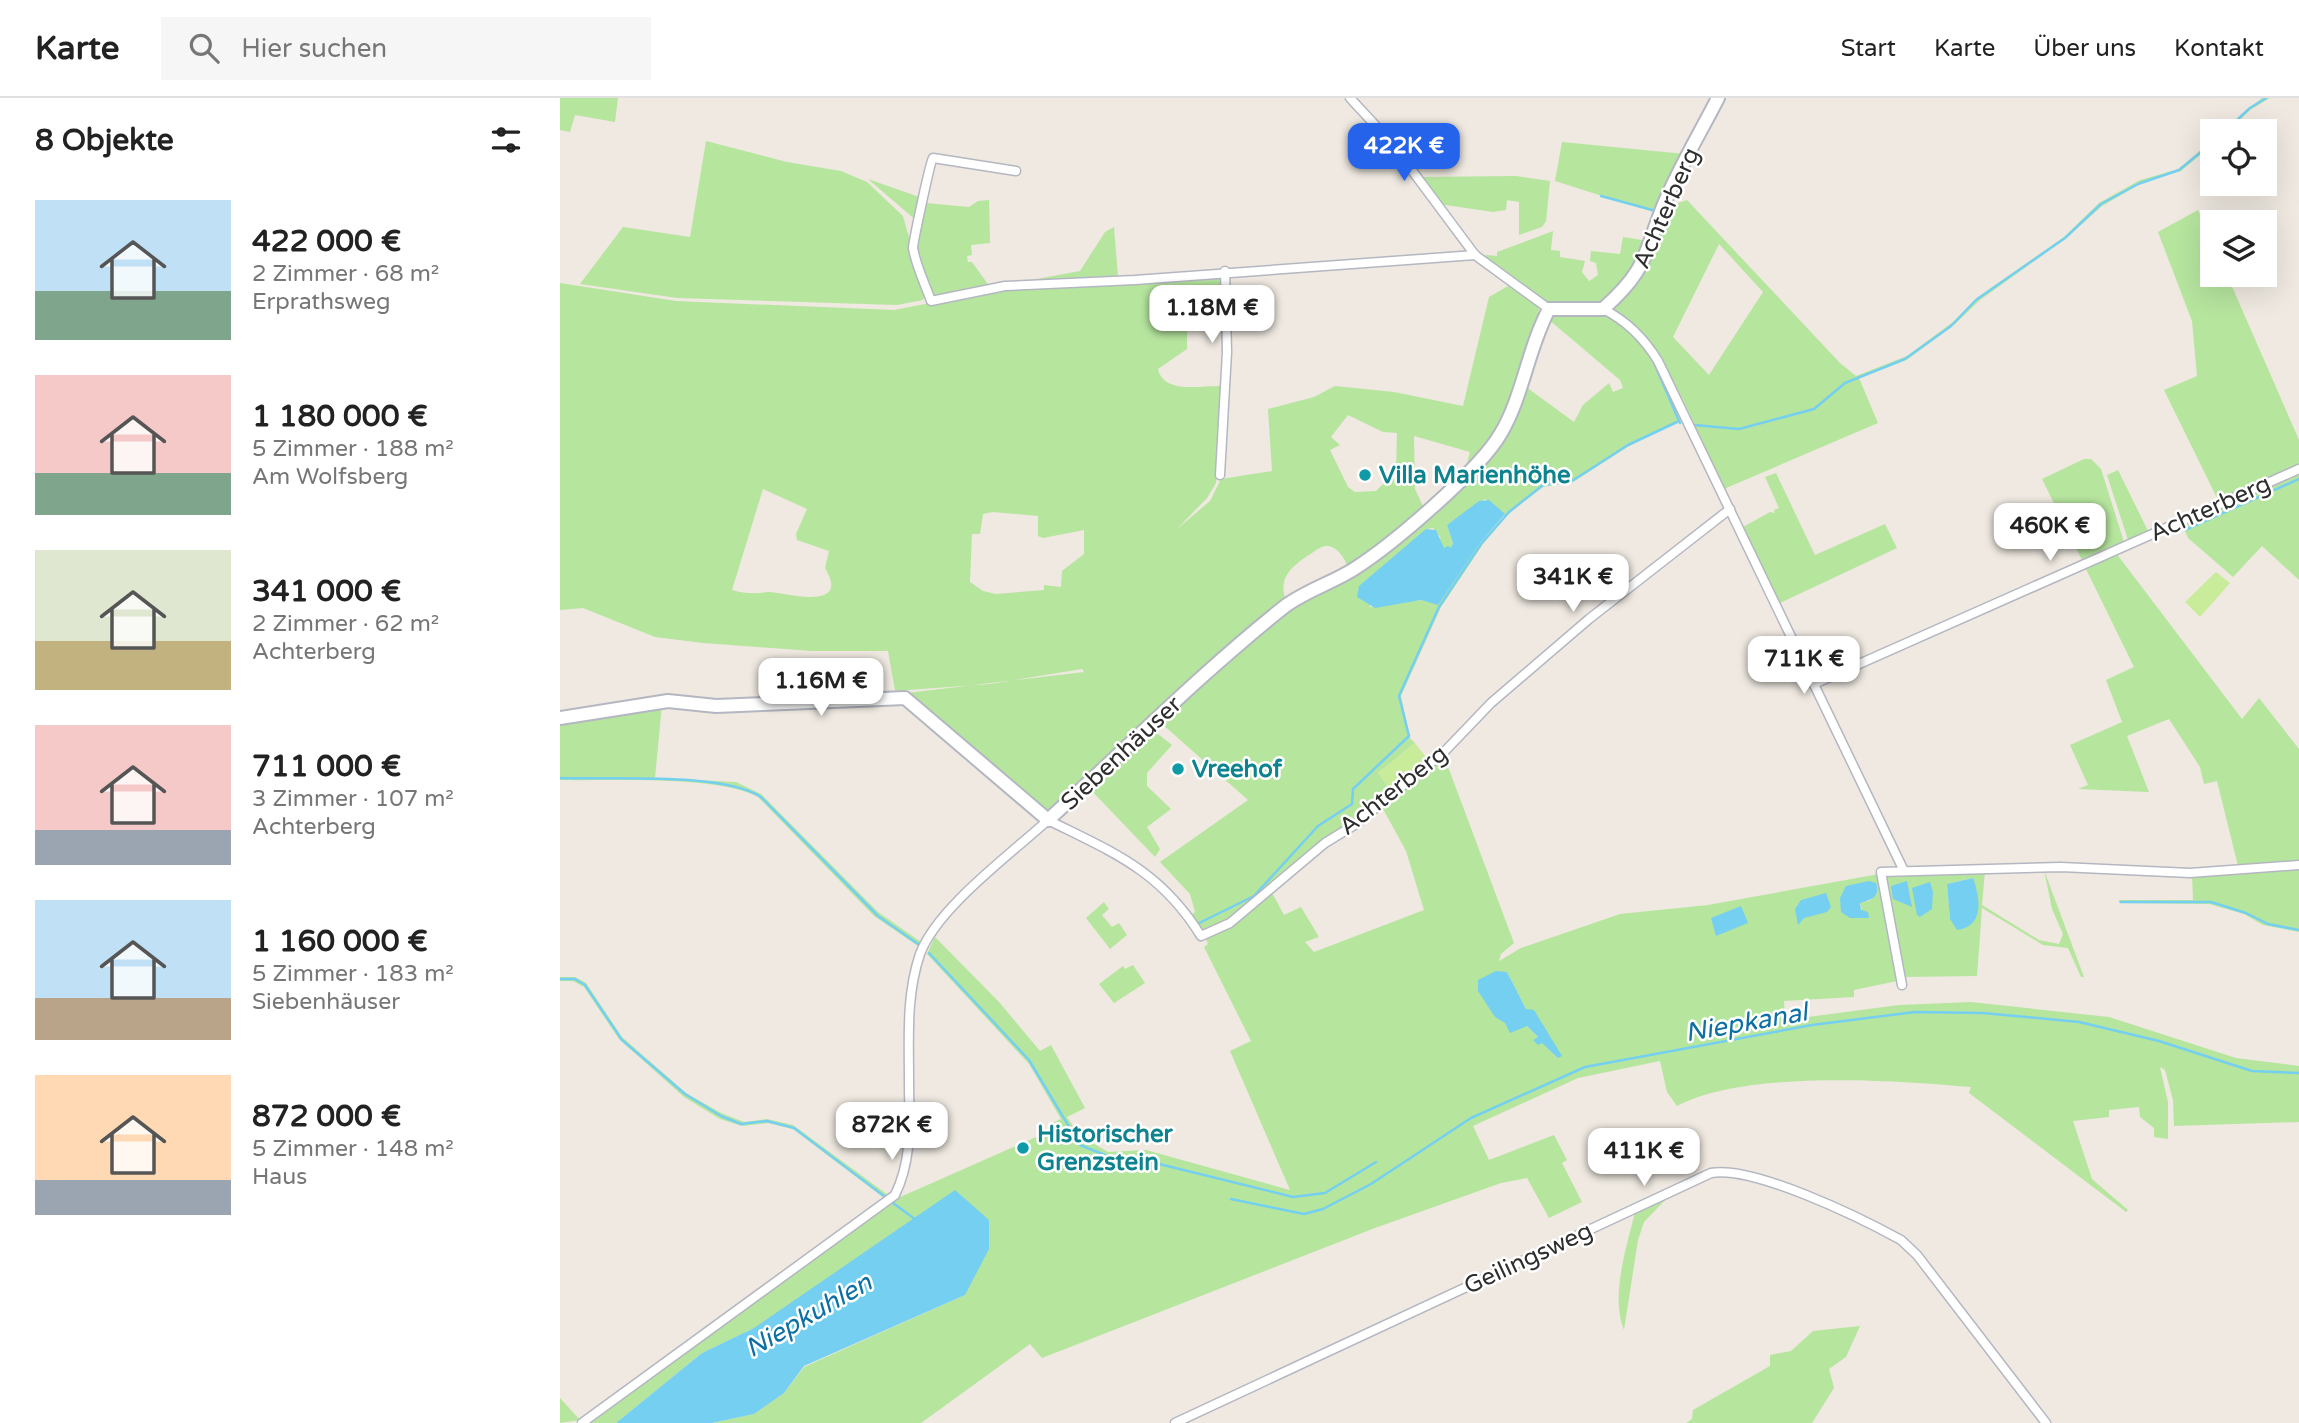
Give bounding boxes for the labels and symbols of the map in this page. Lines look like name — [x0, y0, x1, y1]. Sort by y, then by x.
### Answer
pin: 422K € — [1347, 123, 1461, 183]
street label: Achterberg — [1627, 143, 1706, 273]
pin: 1.18M € — [1147, 286, 1277, 345]
place label: Villa Marienhöhe — [1379, 461, 1571, 490]
marker: Villa Marienhöhe — [1357, 467, 1373, 483]
street label: Achterberg — [2145, 469, 2275, 548]
pin: 460K € — [1993, 504, 2107, 563]
pin: 341K € — [1516, 554, 1630, 614]
pin: 711K € — [1747, 636, 1861, 696]
pin: 1.16M € — [756, 658, 886, 718]
street label: Siebenhäuser — [1055, 690, 1188, 817]
street label: Achterberg — [1333, 739, 1453, 842]
place label: Vreehof — [1192, 755, 1283, 784]
marker: Vreehof — [1170, 761, 1186, 777]
water label: Niepkanal — [1683, 996, 1813, 1048]
pin: 872K € — [835, 1102, 949, 1162]
place label: Historischer Grenzstein — [1037, 1120, 1174, 1177]
pin: 411K € — [1587, 1128, 1701, 1188]
marker: Historischer Grenzstein — [1015, 1140, 1031, 1156]
street label: Geilingsweg — [1459, 1216, 1597, 1301]
water label: Niepkuhlen — [739, 1266, 878, 1364]

